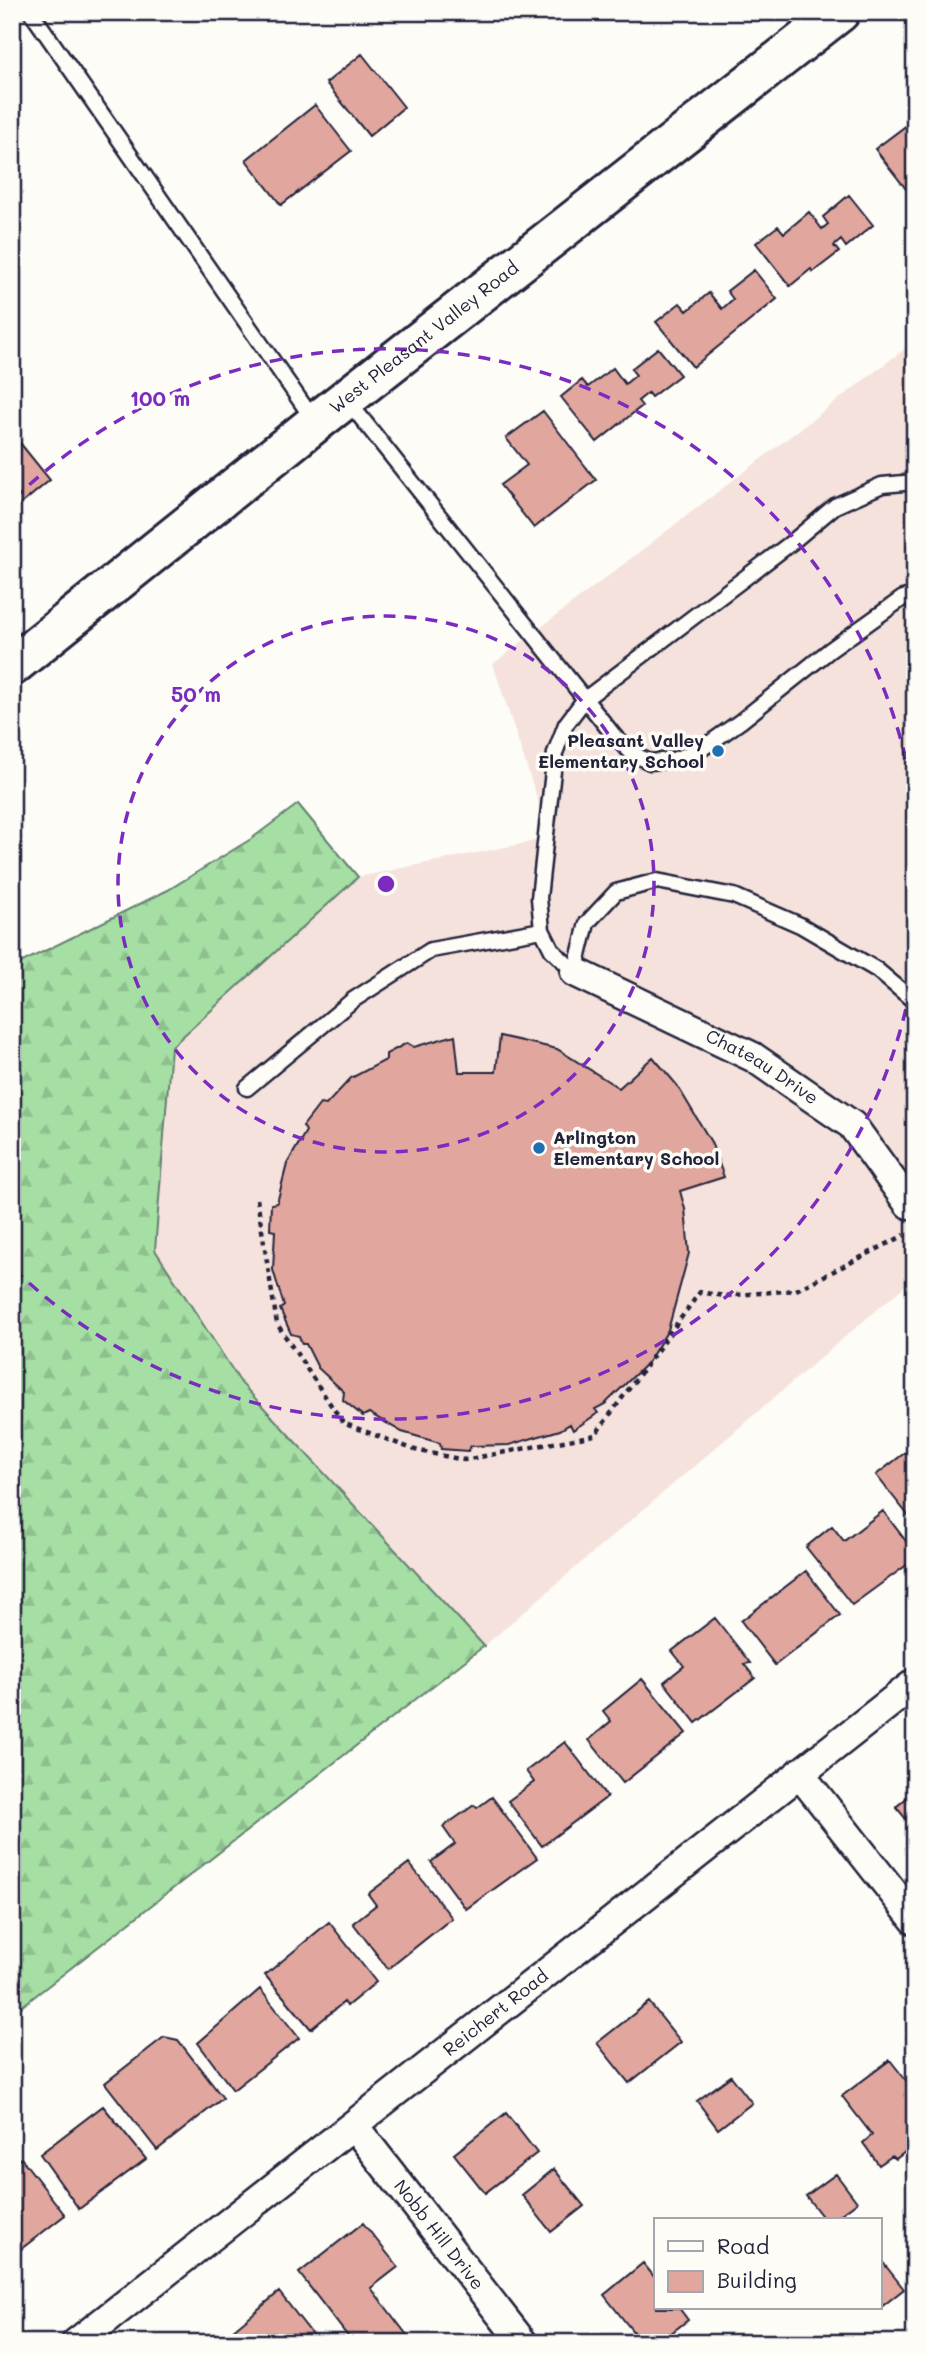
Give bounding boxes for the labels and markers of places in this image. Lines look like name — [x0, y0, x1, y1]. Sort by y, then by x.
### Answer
place label: Pleasant Valley Elementary School — [538, 728, 704, 773]
marker: Pleasant Valley Elementary School — [710, 743, 726, 759]
centre of rings — [374, 872, 398, 896]
place label: Arlington Elementary School — [553, 1125, 719, 1170]
marker: Arlington Elementary School — [531, 1140, 547, 1156]

